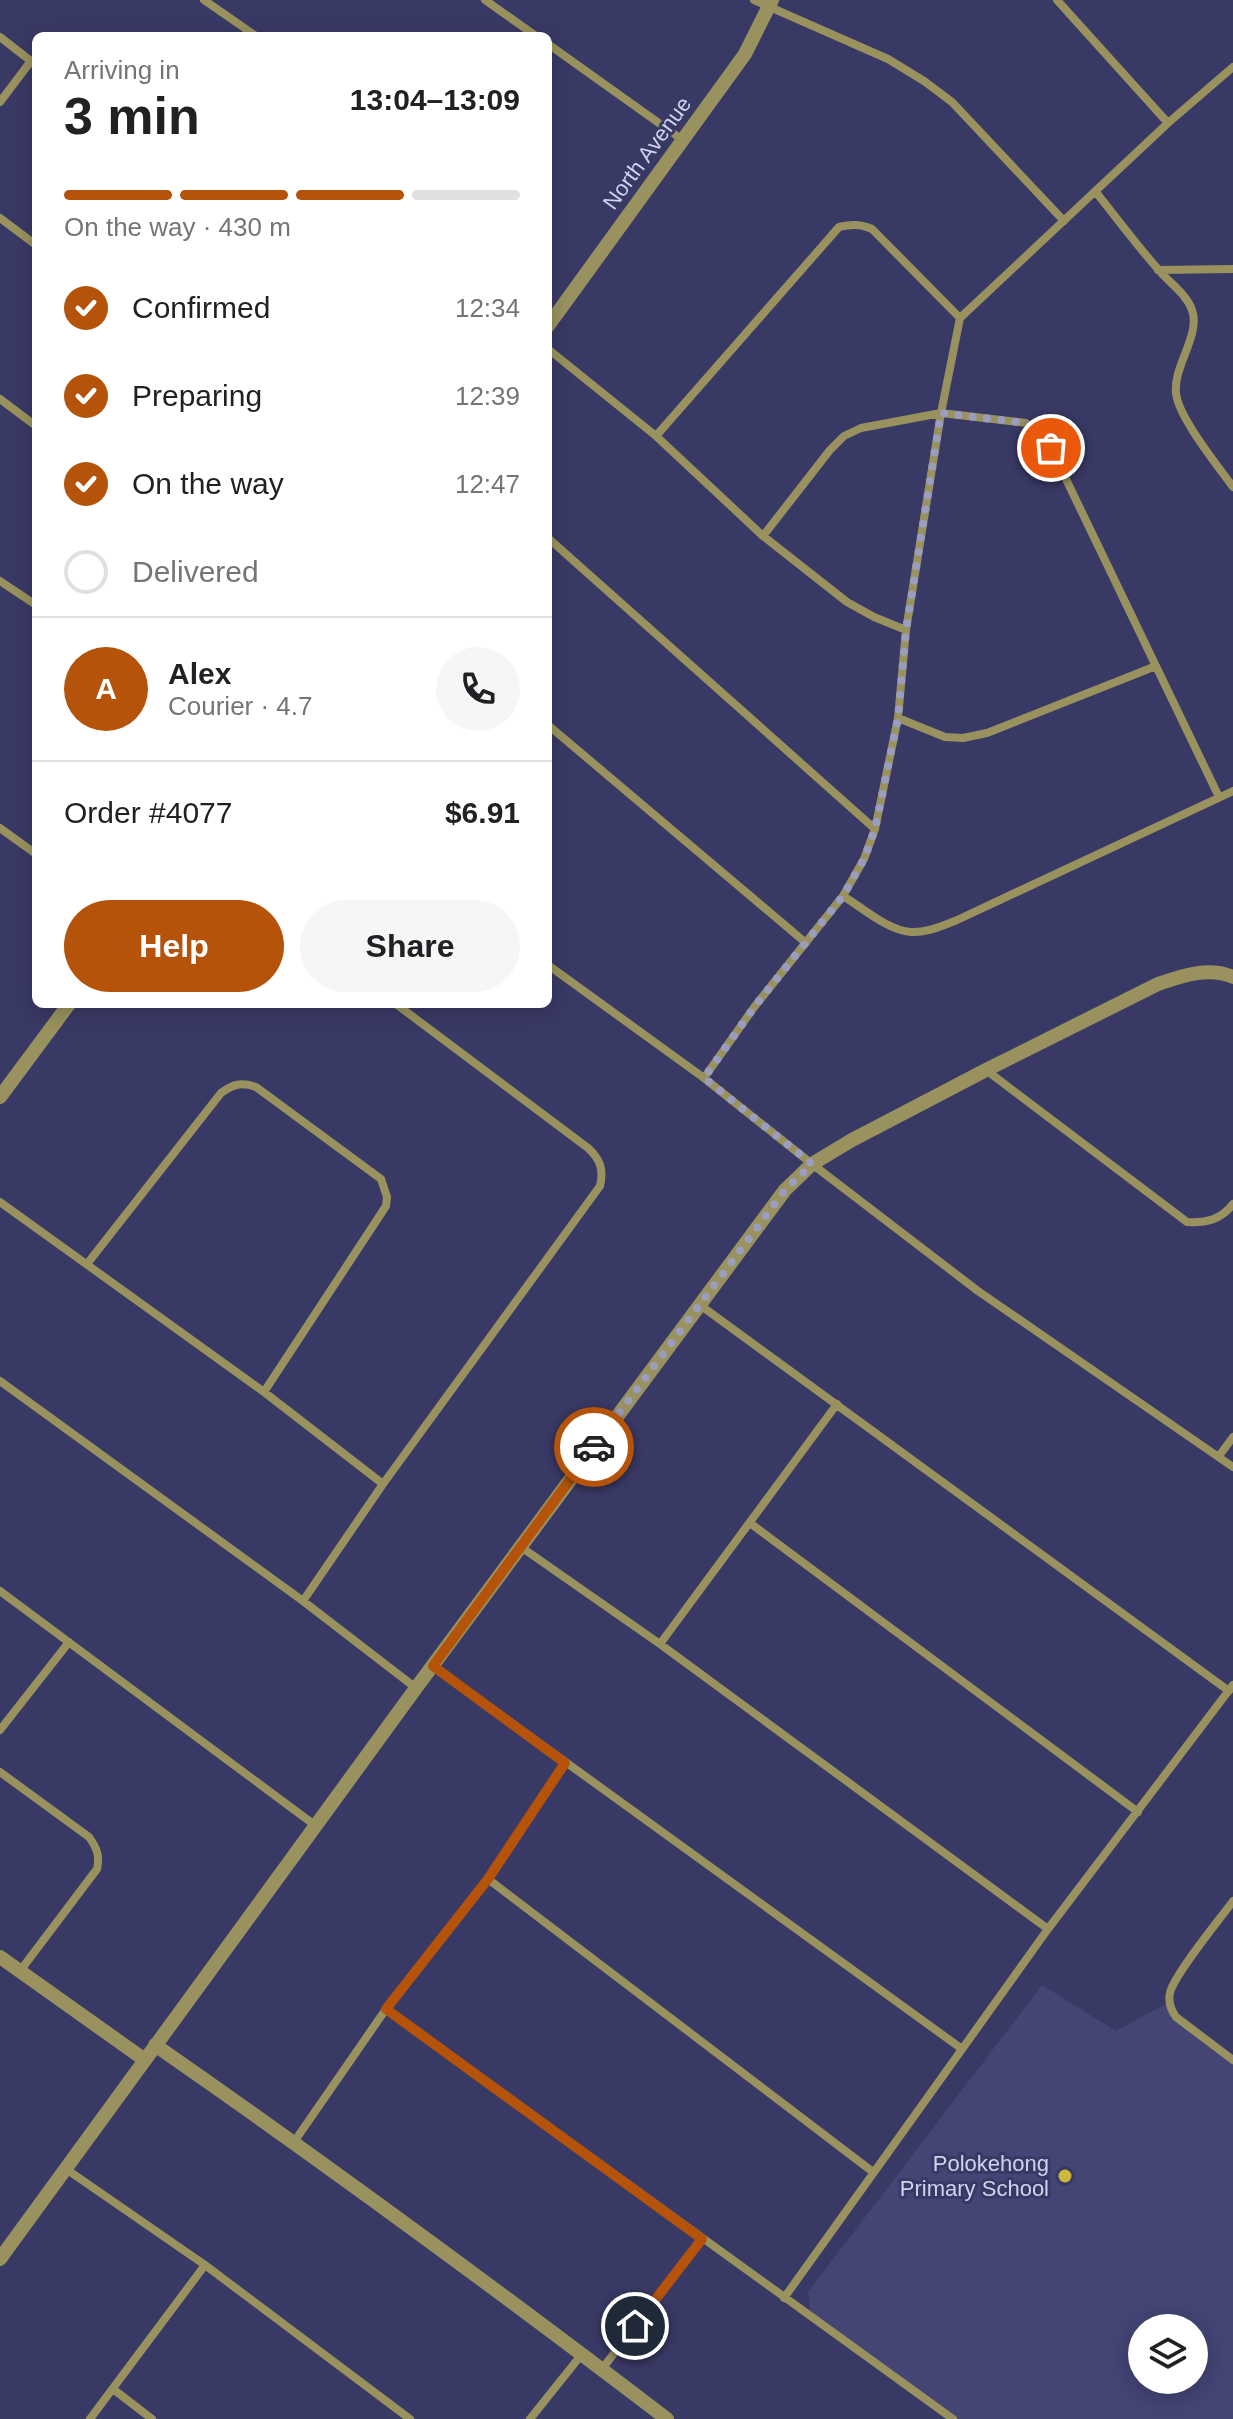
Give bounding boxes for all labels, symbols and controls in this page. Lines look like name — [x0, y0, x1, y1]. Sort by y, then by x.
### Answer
text: Arriving in — [64, 55, 180, 85]
text: 13:04–13:09 — [350, 83, 520, 116]
text: 3 min — [64, 87, 200, 145]
street label: North Avenue — [598, 92, 696, 214]
text: On the way · 430 m — [64, 212, 291, 242]
icon: check — [64, 286, 108, 330]
text: Confirmed — [132, 291, 270, 324]
text: 12:34 — [455, 293, 520, 323]
icon: check — [64, 374, 108, 418]
text: Preparing — [132, 379, 262, 412]
text: 12:39 — [455, 381, 520, 411]
pin — [1017, 414, 1085, 482]
icon: bag — [1029, 426, 1073, 470]
icon: check — [64, 462, 108, 506]
text: On the way — [132, 467, 284, 500]
text: 12:47 — [455, 469, 520, 499]
text: Delivered — [132, 555, 259, 588]
button: phone — [436, 647, 520, 731]
text: Alex — [168, 657, 231, 690]
text: A — [95, 672, 117, 705]
text: Courier · 4.7 — [168, 691, 313, 721]
text: Order #4077 — [64, 796, 232, 829]
text: $6.91 — [445, 796, 520, 829]
button: Help — [64, 900, 284, 992]
button: Share — [300, 900, 520, 992]
courier — [554, 1407, 634, 1487]
icon: car — [572, 1425, 616, 1469]
place label: Polokehong Primary School — [900, 2151, 1049, 2201]
marker: Polokehong Primary School — [1056, 2167, 1074, 2185]
pin — [601, 2292, 669, 2360]
icon: home — [613, 2304, 657, 2348]
map controls — [1128, 2314, 1208, 2394]
button: layers — [1128, 2314, 1208, 2394]

